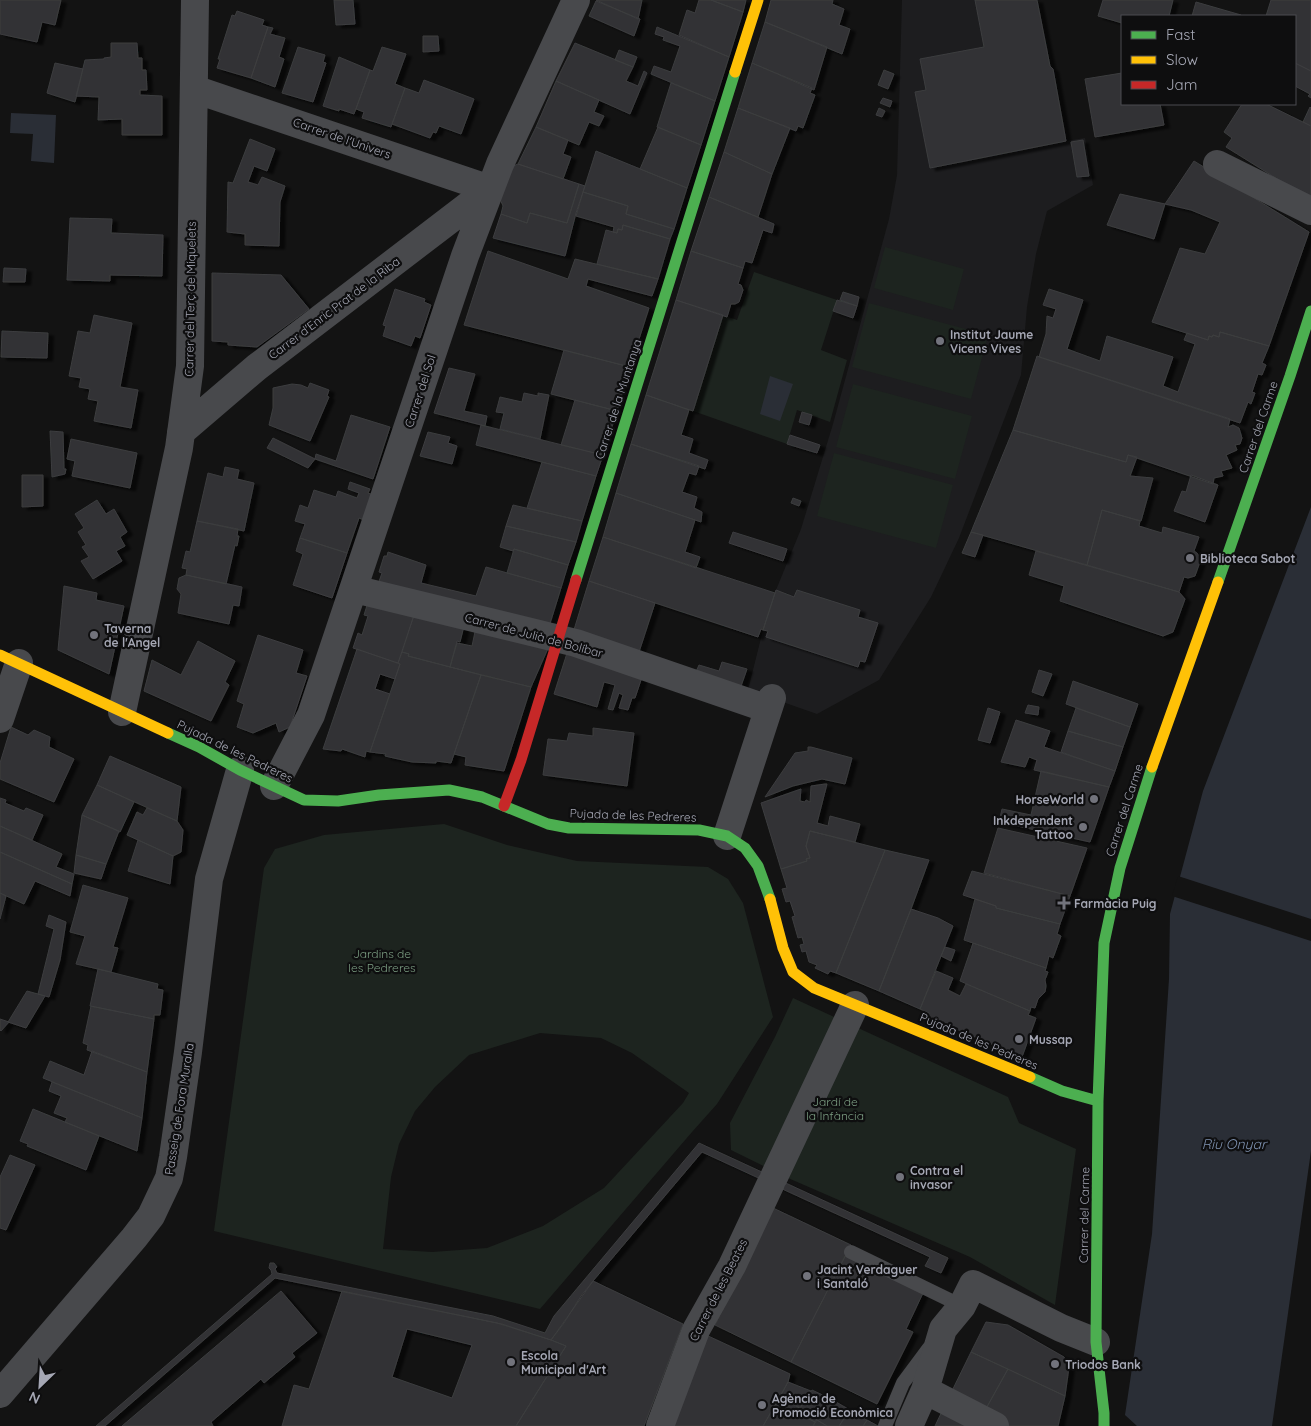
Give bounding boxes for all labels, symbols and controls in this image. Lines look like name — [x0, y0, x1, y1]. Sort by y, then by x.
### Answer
legend — [1121, 15, 1296, 105]
text: Fast — [1166, 25, 1195, 44]
text: Slow — [1166, 50, 1198, 69]
text: Jam — [1166, 75, 1197, 94]
street label: Carrer de l'Univers — [291, 114, 393, 162]
street label: Carrer del Terç de Miquelets — [181, 221, 199, 377]
street label: Carrer d'Enric Prat de la Riba — [265, 254, 403, 362]
place label: Institut Jaume Vicens Vives — [950, 327, 1033, 356]
marker: Institut Jaume Vicens Vives — [934, 335, 946, 347]
street label: Carrer de la Muntanya — [591, 337, 645, 461]
street label: Carrer del Sol — [401, 353, 439, 429]
street label: Carrer del Carme — [1235, 379, 1281, 475]
place label: Biblioteca Sabot — [1200, 551, 1296, 566]
marker: Biblioteca Sabot — [1184, 552, 1196, 564]
street label: Carrer de Julià de Bolíbar — [463, 609, 605, 661]
place label: Taverna de l'Angel — [104, 621, 160, 650]
marker: Taverna de l'Angel — [88, 629, 100, 641]
street label: Pujada de les Pedreres — [175, 716, 296, 786]
street label: Carrer del Carme — [1102, 762, 1146, 858]
place label: HorseWorld — [1015, 792, 1084, 807]
marker: HorseWorld — [1088, 793, 1100, 805]
street label: Pujada de les Pedreres — [569, 805, 697, 825]
place label: Inkdependent Tattoo — [993, 813, 1073, 842]
marker: Inkdependent Tattoo — [1077, 821, 1089, 833]
place label: Farmàcia Puig — [1074, 896, 1157, 911]
marker: Farmàcia Puig — [1058, 897, 1070, 909]
park label: Jardins de les Pedreres — [348, 946, 416, 975]
street label: Pujada de les Pedreres — [918, 1009, 1041, 1073]
place label: Mussap — [1029, 1032, 1073, 1047]
marker: Mussap — [1013, 1033, 1025, 1045]
street label: Passeig de Fora Muralla — [161, 1042, 197, 1176]
park label: Jardí de la Infància — [806, 1094, 864, 1123]
water label: Riu Onyar — [1202, 1135, 1268, 1153]
place label: Contra el invasor — [910, 1163, 963, 1192]
street label: Carrer del Carme — [1076, 1167, 1092, 1263]
marker: Contra el invasor — [894, 1171, 906, 1183]
street label: Carrer de les Beates — [686, 1236, 750, 1344]
place label: Jacint Verdaguer i Santaló — [817, 1262, 918, 1291]
marker: Jacint Verdaguer i Santaló — [801, 1270, 813, 1282]
place label: Escola Municipal d'Art — [521, 1348, 607, 1377]
marker: Escola Municipal d'Art — [505, 1356, 517, 1368]
place label: Triodos Bank — [1065, 1357, 1141, 1372]
marker: Triodos Bank — [1049, 1358, 1061, 1370]
north arrow — [15, 1361, 65, 1411]
text: N — [26, 1387, 43, 1408]
place label: Agència de Promoció Econòmica — [772, 1391, 893, 1420]
marker: Agència de Promoció Econòmica — [756, 1399, 768, 1411]

